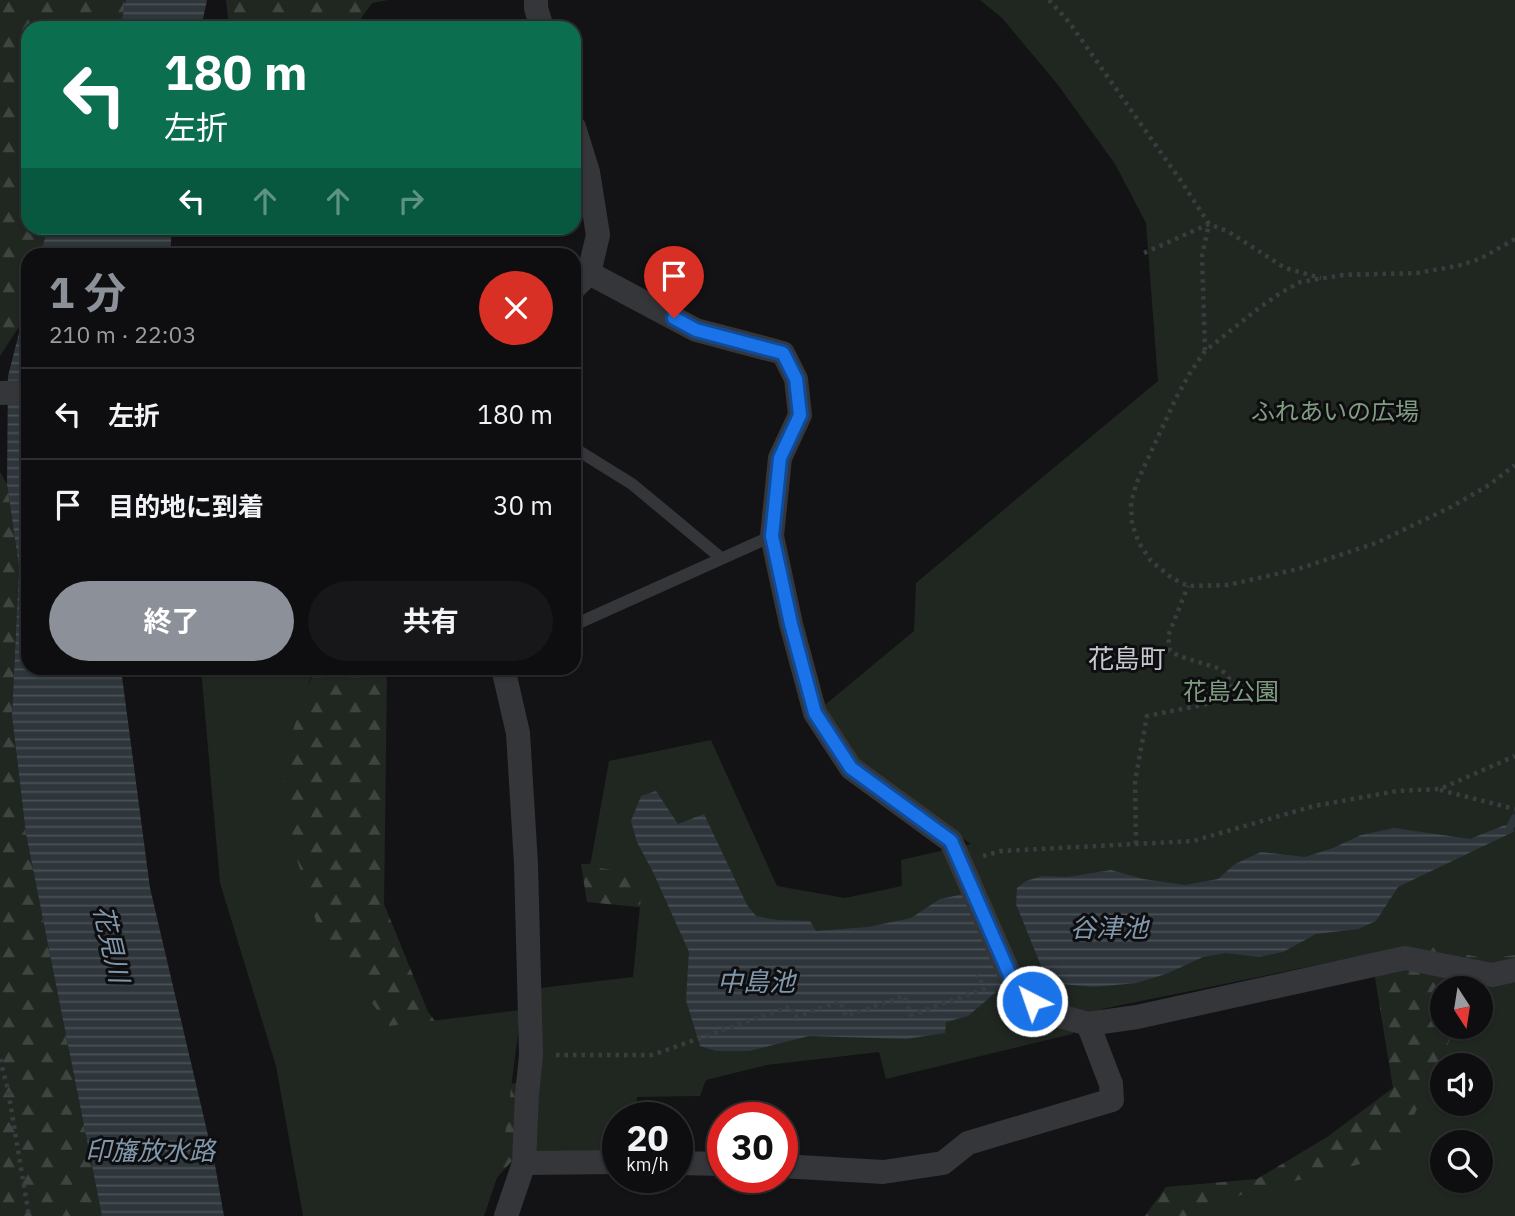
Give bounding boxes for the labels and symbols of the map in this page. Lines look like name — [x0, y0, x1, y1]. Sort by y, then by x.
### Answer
pin — [644, 246, 704, 318]
park label: ふれあいの広場 — [1251, 395, 1419, 427]
district label: 花島町 — [1088, 641, 1166, 675]
park label: 花島公園 — [1183, 675, 1279, 707]
water label: 花見川 — [87, 902, 138, 989]
water label: 谷津池 — [1070, 910, 1151, 944]
water label: 中島池 — [717, 964, 798, 998]
position arrow — [995, 964, 1069, 1038]
north arrow — [1430, 976, 1493, 1040]
speed limit sign: 30 — [707, 1102, 798, 1193]
water label: 印旛放水路 — [85, 1133, 217, 1167]

